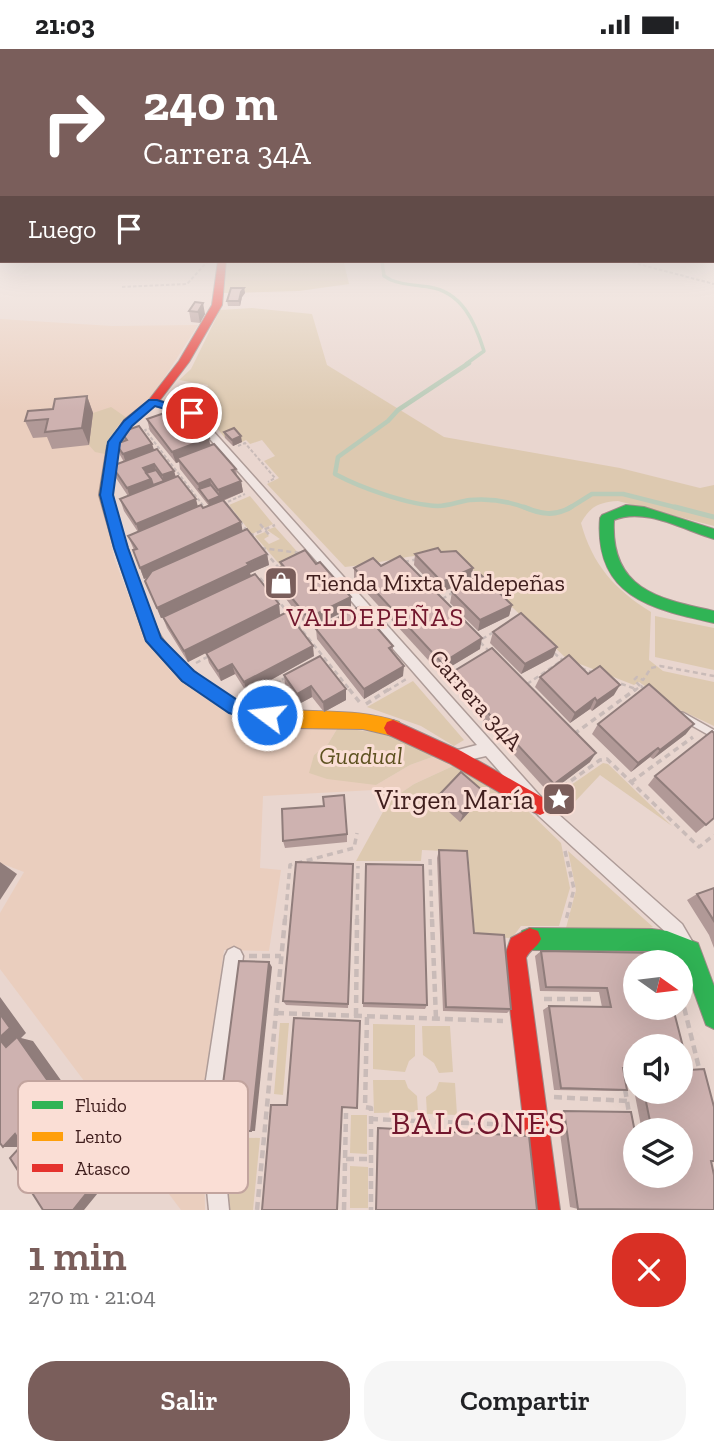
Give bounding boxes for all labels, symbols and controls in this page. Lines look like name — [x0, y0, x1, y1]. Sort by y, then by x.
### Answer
text: 21:03 — [35, 9, 95, 41]
text: 240 m — [143, 74, 278, 133]
icon: right — [28, 77, 119, 168]
text: Carrera 34A — [143, 134, 311, 172]
icon: arrive — [110, 210, 148, 248]
text: Luego — [28, 213, 96, 245]
pin — [162, 383, 222, 443]
icon: arrive — [173, 394, 211, 432]
shop icon: Tienda Mixta Valdepeñas — [262, 564, 300, 602]
place label: Tienda Mixta Valdepeñas — [306, 568, 565, 597]
district label: VALDEPEÑAS — [286, 601, 465, 633]
street label: Carrera 34A — [423, 643, 530, 756]
position arrow — [230, 678, 304, 752]
park label: Guadual — [319, 741, 403, 770]
place icon: Virgen María — [540, 780, 578, 818]
place label: Virgen María — [374, 783, 534, 816]
north arrow — [623, 950, 693, 1020]
map controls — [623, 950, 693, 1188]
button: sound — [623, 1034, 693, 1104]
legend — [18, 1081, 248, 1193]
text: Fluido — [75, 1094, 127, 1117]
district label: BALCONES — [391, 1104, 567, 1142]
button: layers — [623, 1118, 693, 1188]
text: Lento — [75, 1125, 122, 1148]
text: Atasco — [75, 1157, 130, 1180]
text: 1 min — [28, 1230, 127, 1281]
button: close — [612, 1233, 686, 1307]
text: 270 m · 21:04 — [28, 1282, 156, 1310]
button: Salir — [28, 1361, 350, 1441]
button: Compartir — [364, 1361, 686, 1441]

